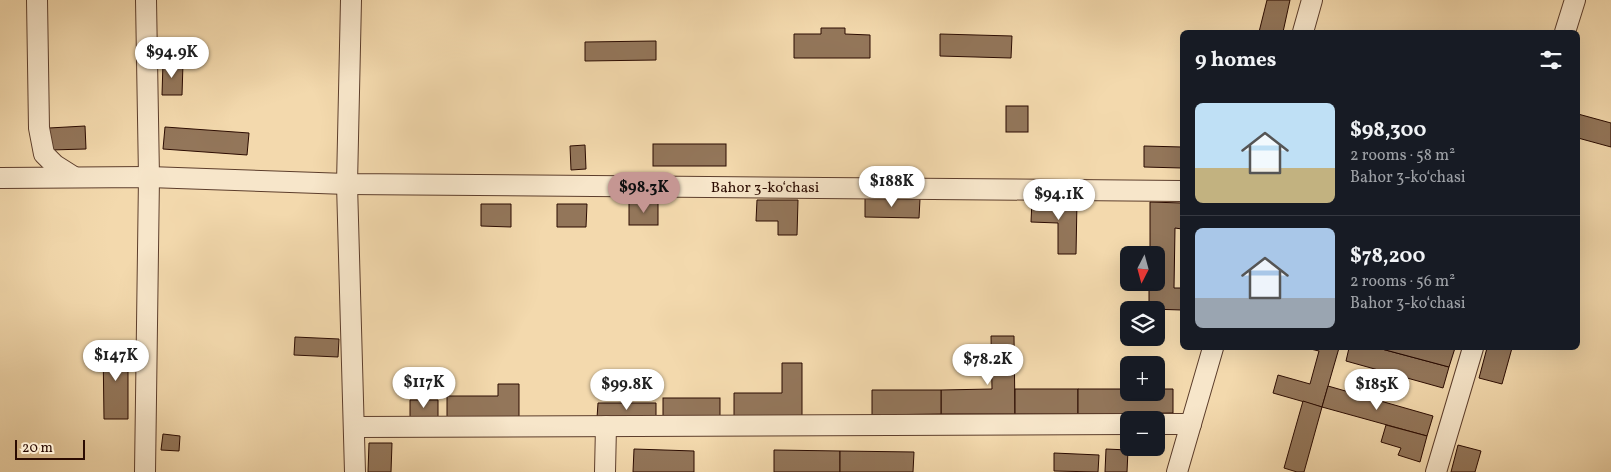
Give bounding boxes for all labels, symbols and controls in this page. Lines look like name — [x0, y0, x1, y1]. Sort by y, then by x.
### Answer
pin: $94.9K — [131, 36, 213, 79]
text: $94.9K — [146, 42, 198, 64]
text: 9 homes — [1195, 46, 1276, 75]
icon: filters — [1537, 46, 1565, 74]
text: $98,300 — [1350, 116, 1427, 145]
icon: home — [1235, 123, 1295, 183]
text: 2 rooms · 58 m² — [1350, 145, 1455, 167]
pin: $188K — [857, 166, 927, 208]
text: Bahor 3-koʻchasi — [1350, 167, 1466, 189]
text: $188K — [870, 171, 914, 193]
pin: $98.3K — [603, 172, 685, 214]
text: $98.3K — [619, 177, 669, 199]
street label: Bahor 3-koʻchasi — [711, 178, 819, 199]
pin: $94.1K — [1018, 178, 1100, 221]
text: $94.1K — [1034, 184, 1084, 206]
text: $78,200 — [1350, 242, 1426, 271]
north arrow — [1120, 246, 1165, 291]
map controls — [1120, 246, 1165, 456]
icon: home — [1235, 248, 1295, 308]
text: 2 rooms · 56 m² — [1350, 271, 1455, 293]
text: Bahor 3-koʻchasi — [1350, 293, 1466, 315]
button: layers — [1120, 301, 1165, 346]
pin: $147K — [81, 340, 151, 382]
pin: $78.2K — [947, 344, 1029, 386]
text: $147K — [94, 345, 138, 367]
text: $78.2K — [963, 349, 1013, 371]
button: + — [1120, 356, 1165, 401]
pin: $117K — [389, 366, 459, 409]
pin: $99.8K — [586, 368, 668, 411]
pin: $185K — [1342, 368, 1412, 411]
text: $117K — [403, 372, 445, 394]
text: $99.8K — [601, 374, 653, 396]
text: $185K — [1355, 374, 1399, 396]
button: − — [1120, 411, 1165, 456]
scale bar — [15, 437, 85, 460]
text: 20 m — [22, 439, 53, 458]

